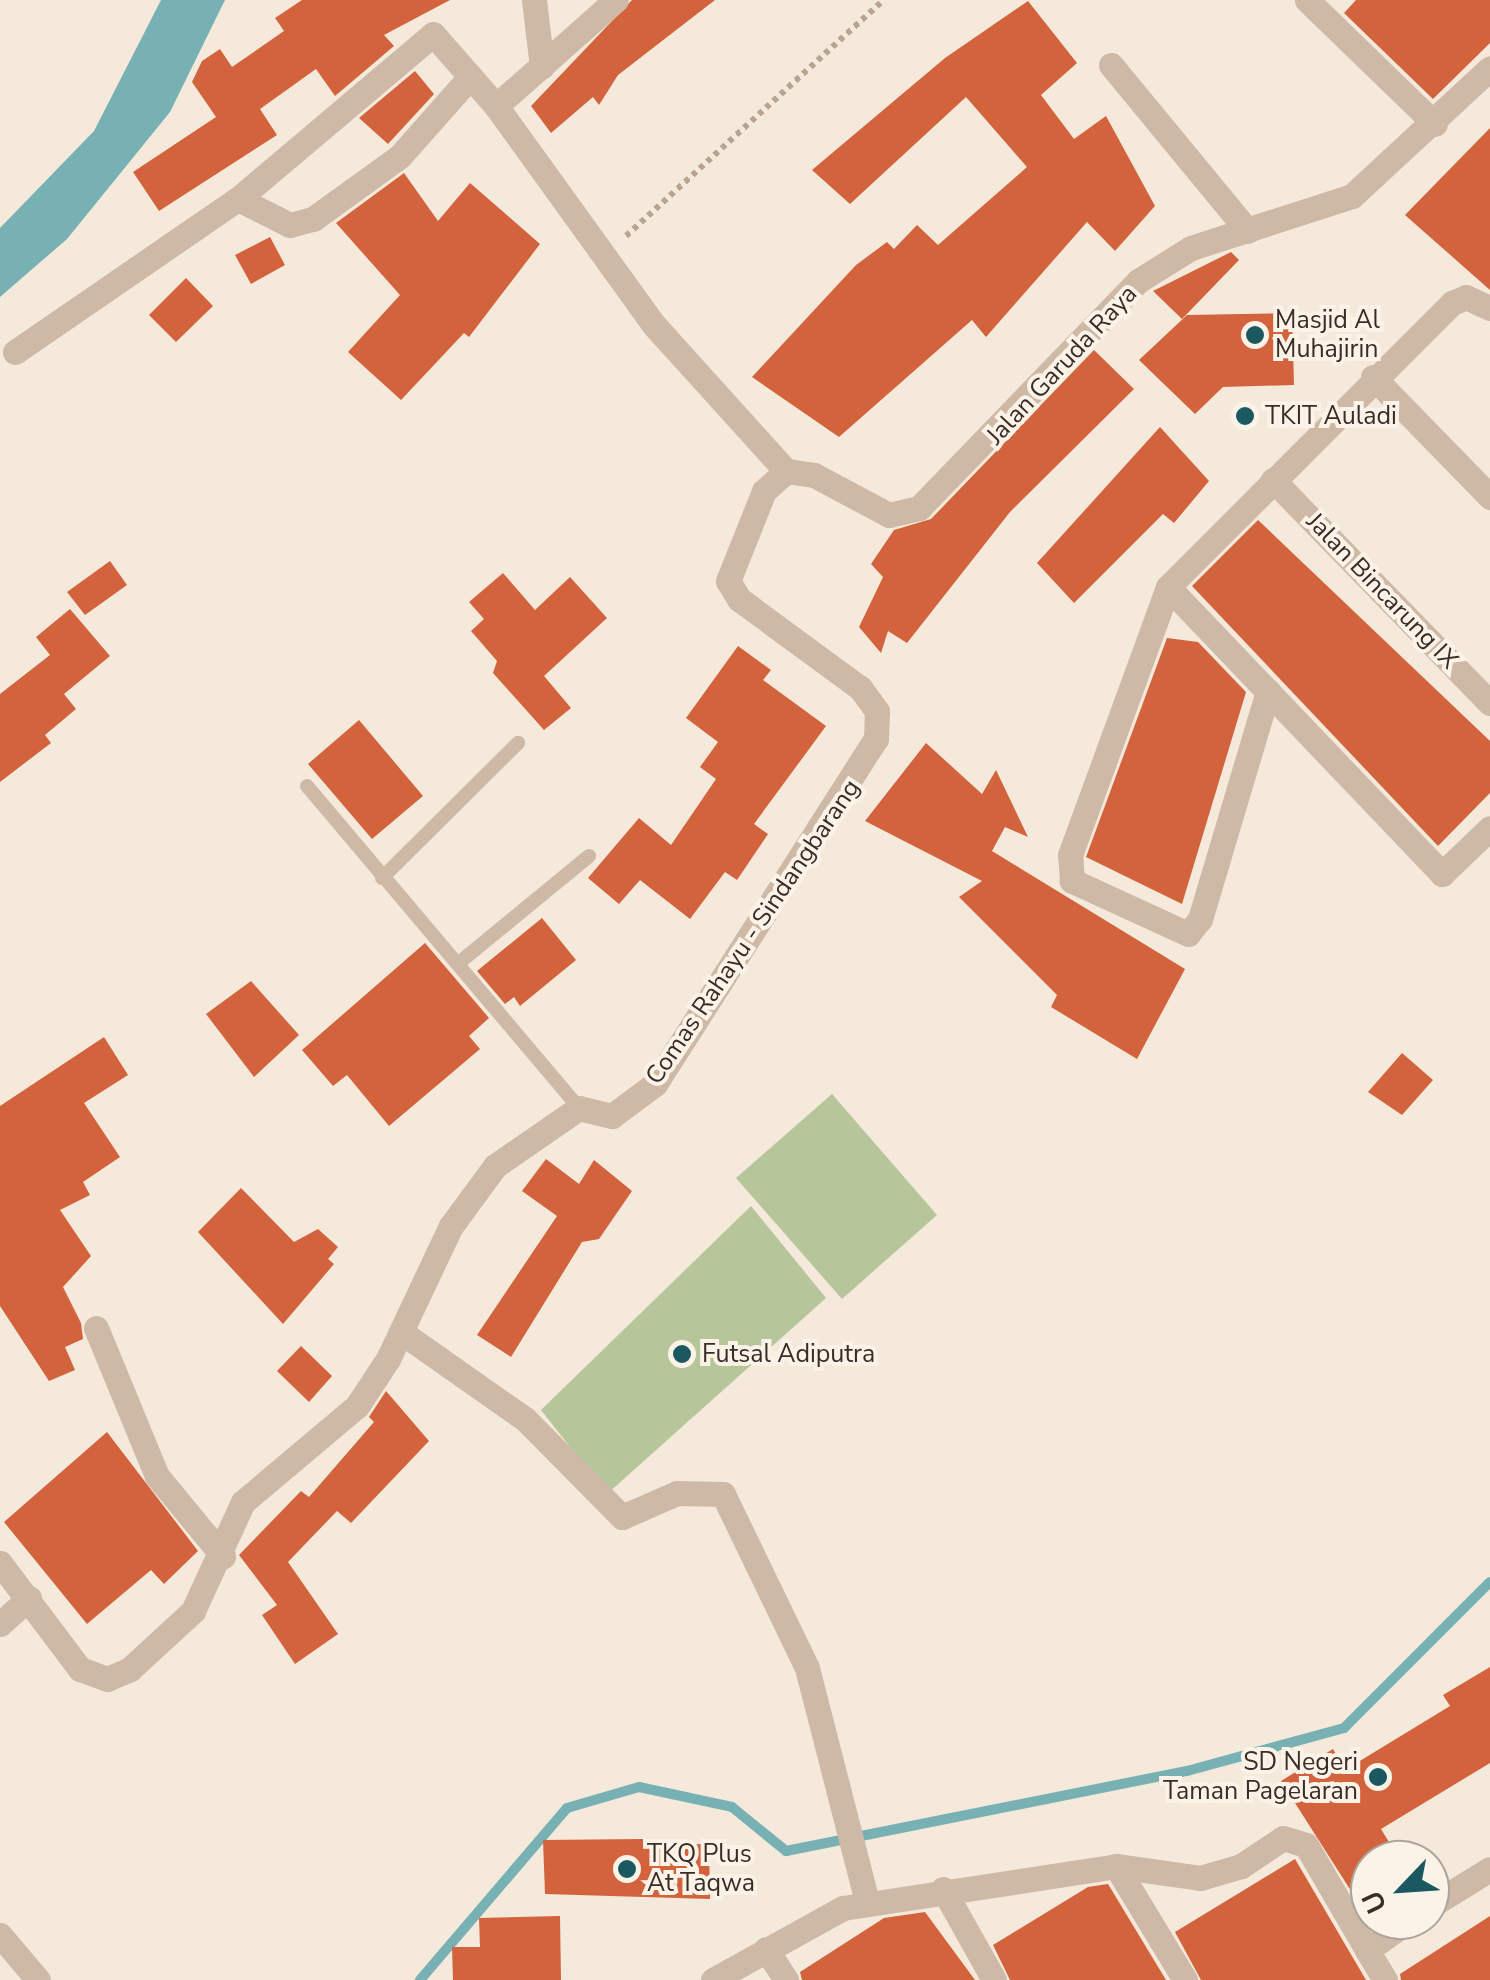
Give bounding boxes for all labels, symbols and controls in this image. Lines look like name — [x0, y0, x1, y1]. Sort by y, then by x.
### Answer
street label: Jalan Garuda Raya — [980, 279, 1144, 451]
place label: Masjid Al Muhajirin — [1275, 306, 1380, 365]
marker: Masjid Al Muhajirin — [1244, 324, 1266, 346]
place label: TKIT Auladi — [1265, 401, 1397, 431]
marker: TKIT Auladi — [1234, 405, 1256, 427]
street label: Jalan Bincarung IX — [1300, 507, 1464, 675]
street label: Comas Rahayu - Sindangbarang — [640, 774, 866, 1090]
place label: Futsal Adiputra — [702, 1339, 875, 1369]
marker: Futsal Adiputra — [671, 1343, 693, 1365]
place label: SD Negeri Taman Pagelaran — [1163, 1748, 1358, 1807]
marker: SD Negeri Taman Pagelaran — [1367, 1766, 1389, 1788]
place label: TKQ Plus At Taqwa — [647, 1840, 755, 1899]
north arrow — [1350, 1840, 1450, 1940]
marker: TKQ Plus At Taqwa — [616, 1858, 638, 1880]
text: U — [1353, 1884, 1396, 1919]

